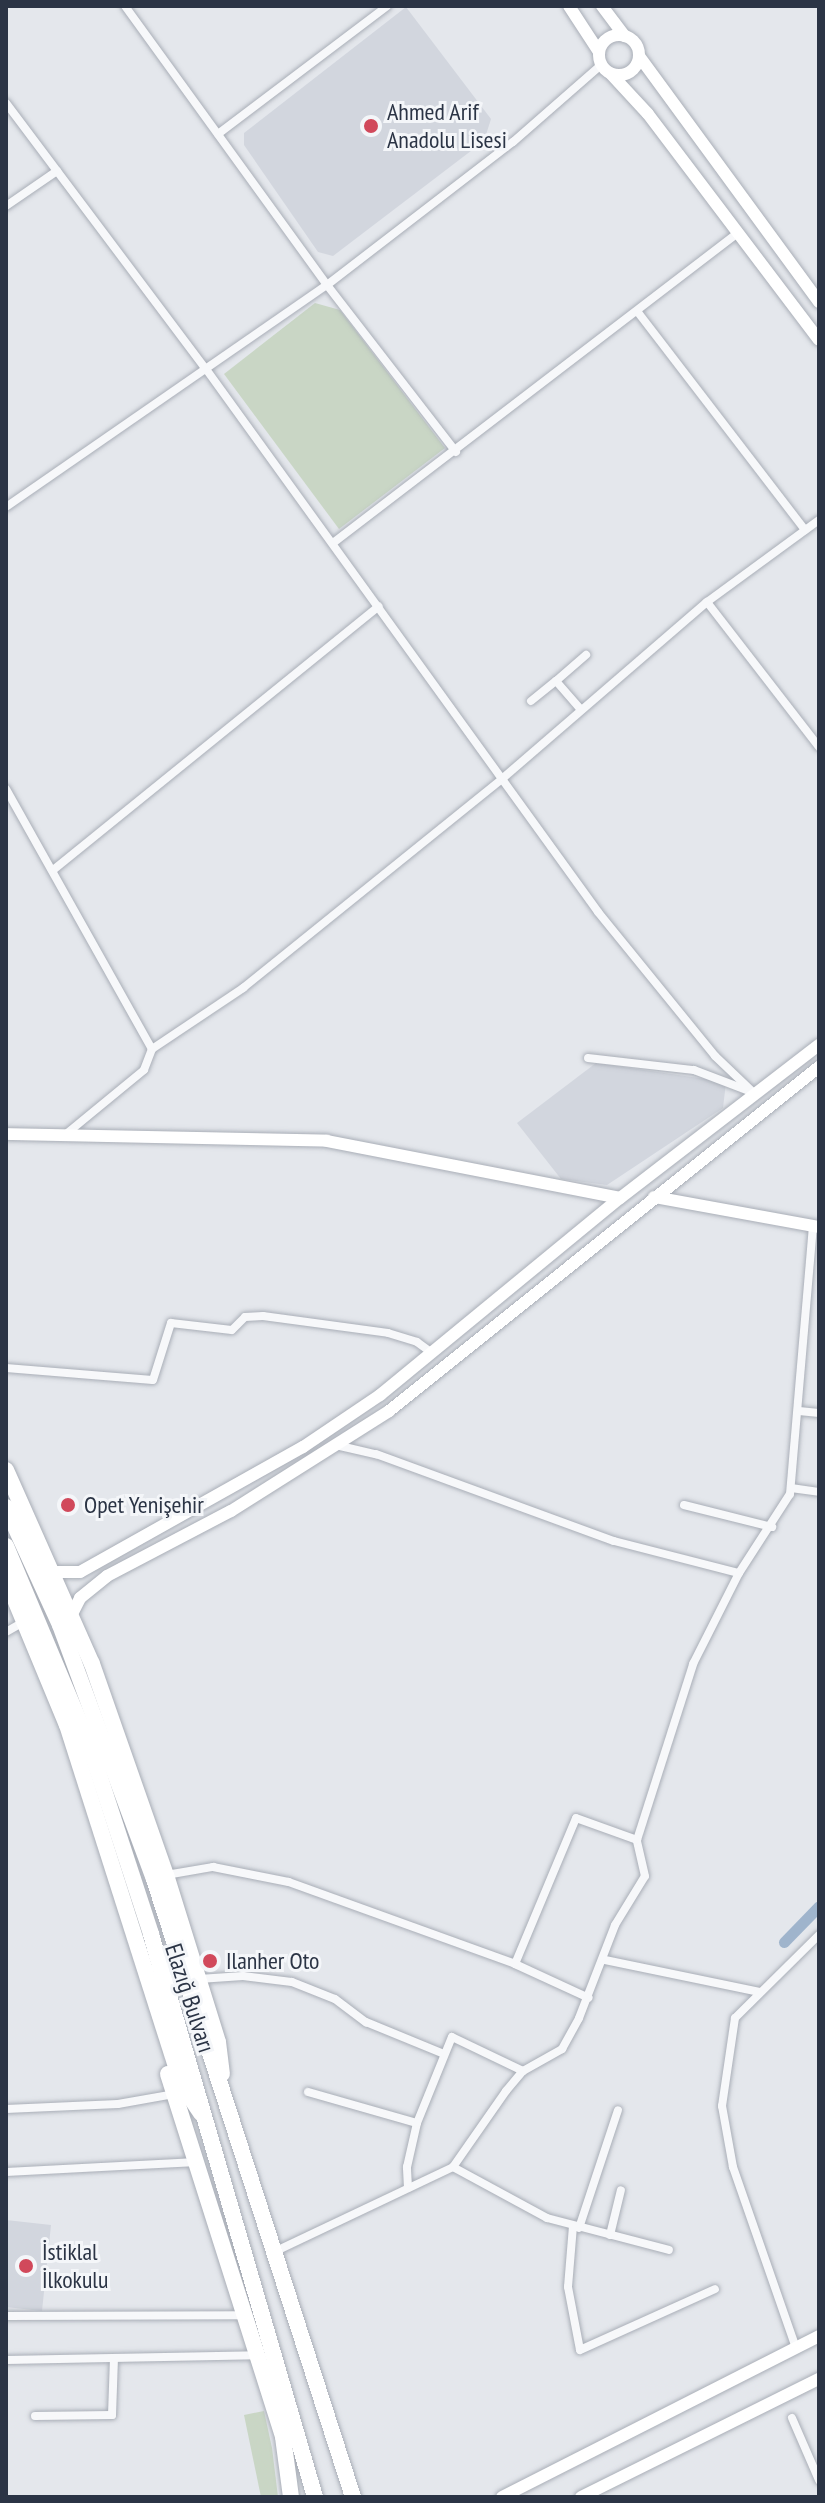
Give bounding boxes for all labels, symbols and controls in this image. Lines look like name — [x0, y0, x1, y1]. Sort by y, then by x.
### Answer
place label: Ahmed Arif Anadolu Lisesi — [387, 98, 507, 154]
marker: Ahmed Arif Anadolu Lisesi — [362, 117, 380, 135]
place label: Opet Yenişehir — [84, 1491, 204, 1519]
marker: Opet Yenişehir — [59, 1496, 77, 1514]
street label: Elazığ Bulvarı — [159, 1940, 221, 2056]
place label: Ilanher Oto — [226, 1947, 319, 1975]
marker: Ilanher Oto — [201, 1952, 219, 1970]
place label: İstiklal İlkokulu — [42, 2238, 108, 2294]
marker: İstiklal İlkokulu — [17, 2257, 35, 2275]

